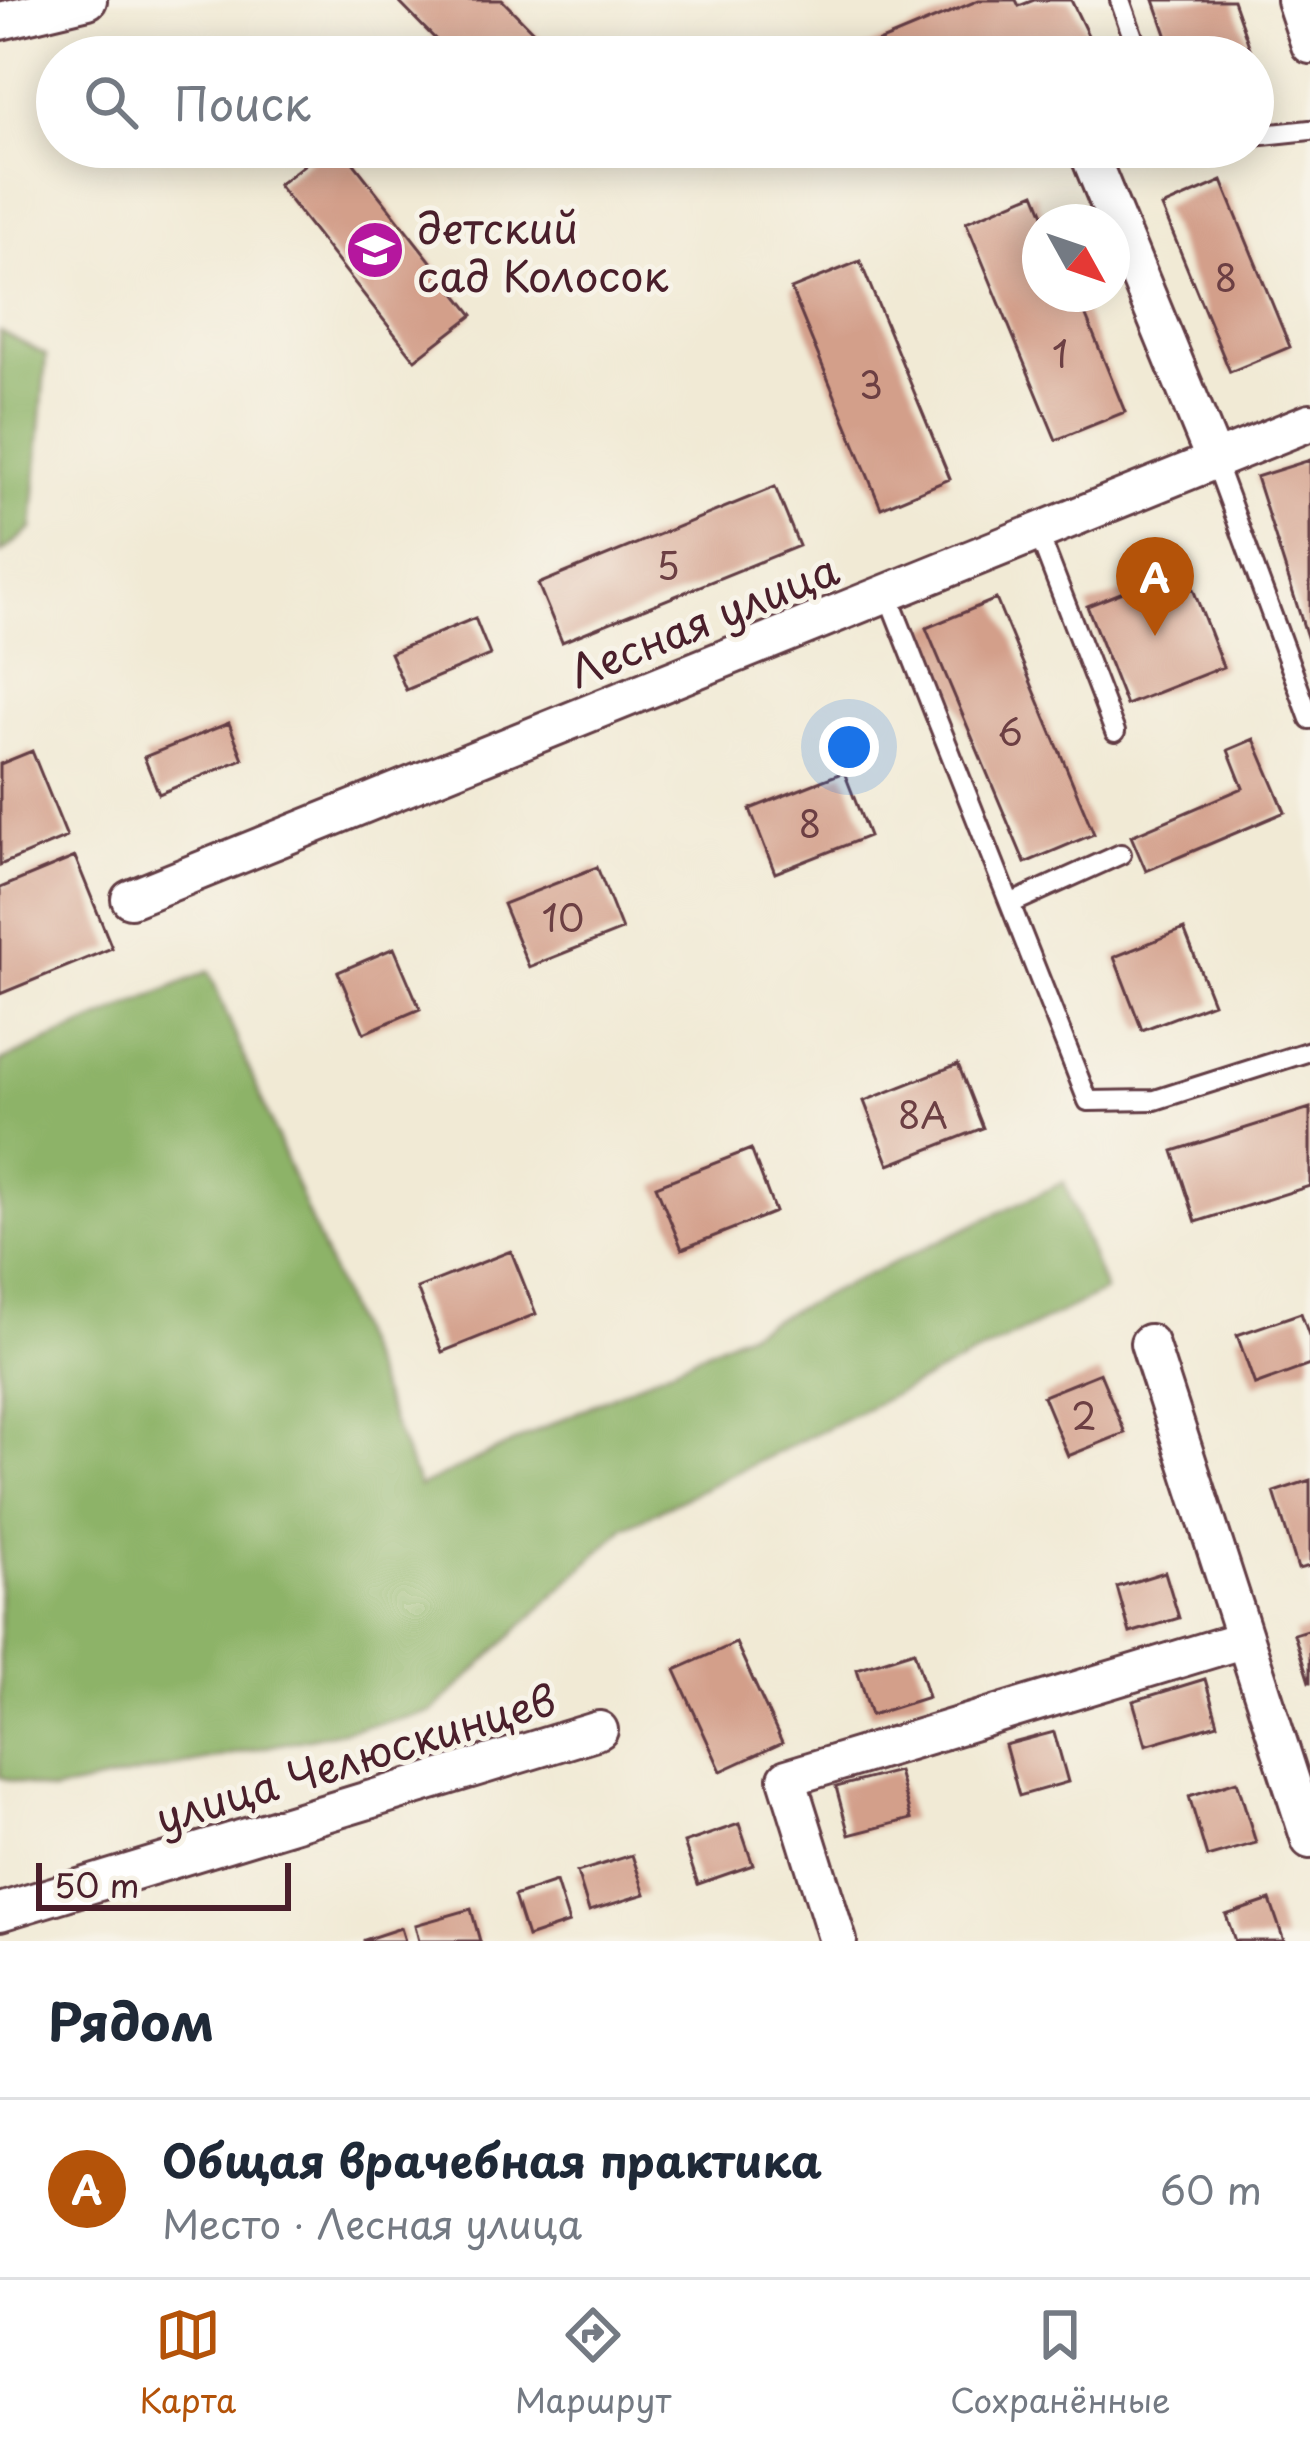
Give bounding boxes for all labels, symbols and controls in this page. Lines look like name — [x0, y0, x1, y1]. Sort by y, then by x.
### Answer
search box — [36, 36, 1274, 168]
text: Поиск — [174, 68, 311, 136]
icon: search — [78, 69, 144, 135]
place label: детский сад Колосок — [417, 195, 669, 306]
north arrow — [1022, 204, 1130, 312]
school or university icon: детский сад Колосок — [344, 219, 406, 281]
house number: 8 — [1215, 250, 1237, 304]
house number: 1 — [1052, 326, 1068, 380]
house number: 3 — [859, 357, 883, 411]
street label: Лесная улица — [559, 536, 848, 702]
pin: A — [1116, 537, 1194, 636]
house number: 5 — [656, 538, 680, 592]
house number: 6 — [997, 704, 1023, 758]
your location — [819, 717, 879, 777]
house number: 8 — [799, 796, 821, 850]
house number: 10 — [542, 890, 584, 944]
house number: 8А — [898, 1087, 948, 1141]
house number: 2 — [1071, 1388, 1097, 1442]
street label: улица Челюскинцев — [147, 1666, 563, 1848]
scale bar — [36, 1857, 291, 1910]
text: 50 m — [54, 1859, 140, 1909]
text: Рядом — [48, 1981, 214, 2058]
text: Общая врачебная практика — [162, 2125, 822, 2193]
text: A — [72, 2159, 102, 2218]
text: 60 m — [1160, 2159, 1262, 2218]
text: Место · Лесная улица — [162, 2193, 582, 2252]
tab: Карта — [139, 2302, 236, 2424]
tab: Маршрут — [515, 2302, 671, 2424]
tab: Сохранённые — [950, 2302, 1171, 2424]

